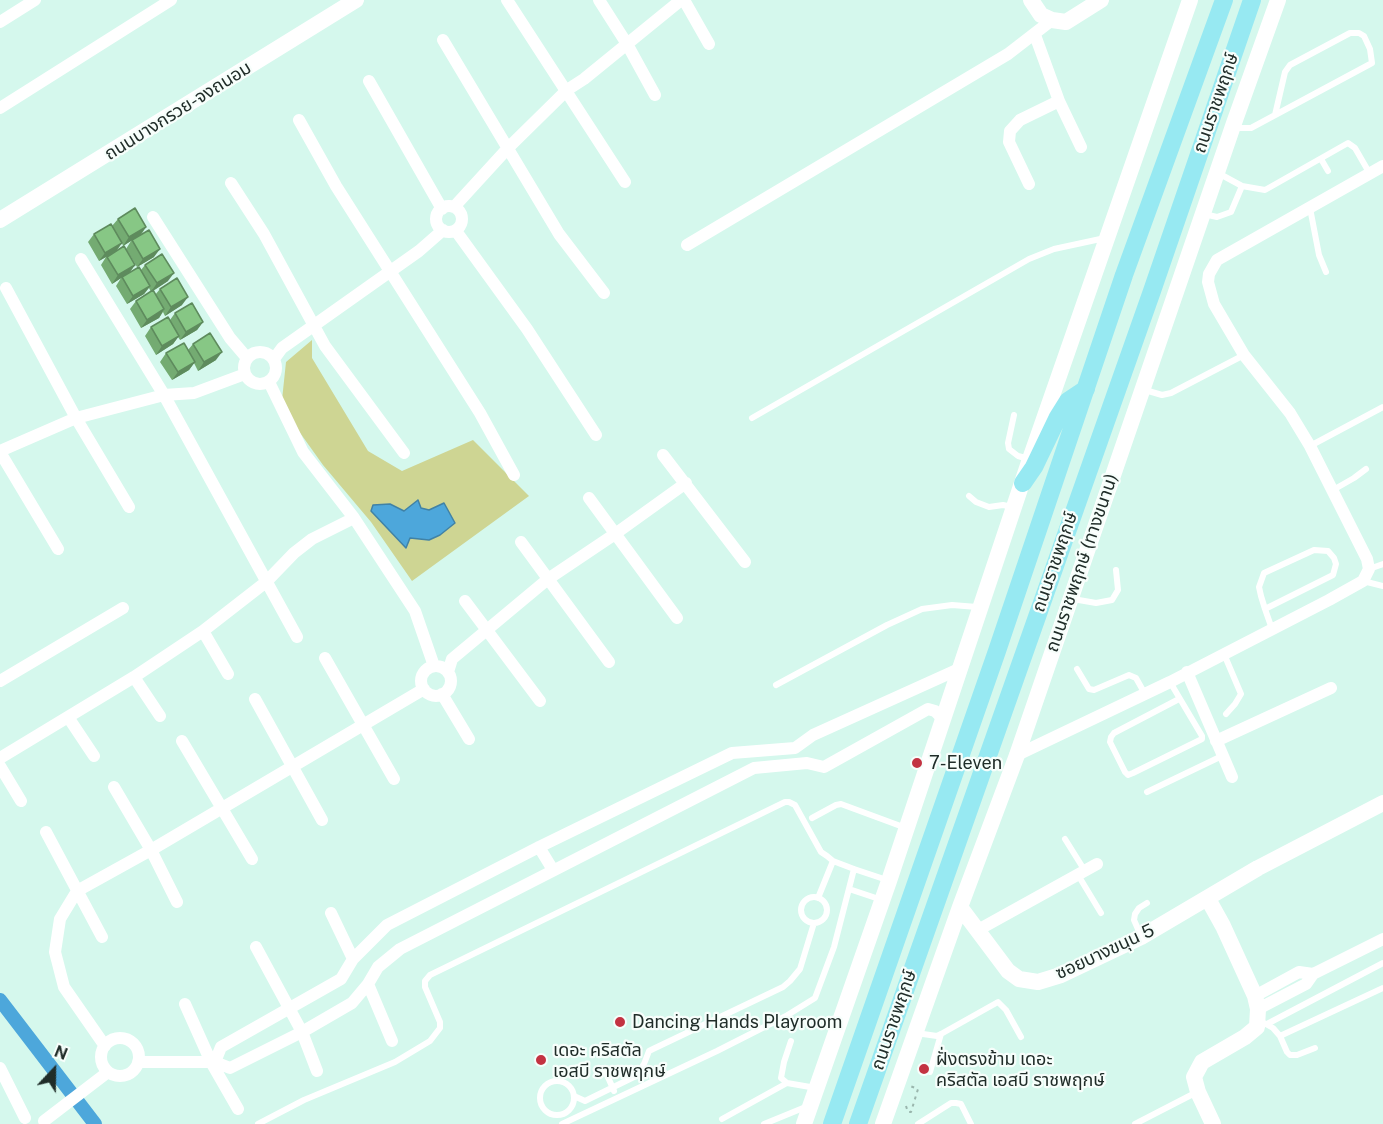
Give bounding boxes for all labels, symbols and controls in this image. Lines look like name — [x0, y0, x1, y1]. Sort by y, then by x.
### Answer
street label: ถนนราชพฤกษ์ — [1189, 50, 1243, 156]
street label: ถนนบางกรวย-จงถนอม — [101, 57, 255, 165]
street label: ถนนราชพฤกษ์ (ทางขนาน) — [1041, 471, 1123, 655]
street label: ถนนราชพฤกษ์ — [1028, 509, 1082, 615]
place label: 7-Eleven — [929, 752, 1002, 774]
marker: 7-Eleven — [910, 756, 924, 770]
street label: ซอยบางขนุน 5 — [1052, 920, 1158, 984]
street label: ถนนราชพฤกษ์ — [867, 967, 921, 1073]
place label: Dancing Hands Playroom — [632, 1011, 842, 1033]
marker: Dancing Hands Playroom — [613, 1015, 627, 1029]
place label: เดอะ คริสตัล เอสบี ราชพฤกษ์ — [553, 1039, 666, 1082]
north arrow — [24, 1040, 84, 1100]
text: N — [52, 1042, 70, 1064]
place label: ฝั่งตรงข้าม เดอะ คริสตัล เอสบี ราชพฤกษ์ — [936, 1048, 1105, 1090]
marker: เดอะ คริสตัล เอสบี ราชพฤกษ์ — [534, 1053, 548, 1067]
marker: ฝั่งตรงข้าม เดอะ คริสตัล เอสบี ราชพฤกษ์ — [917, 1062, 931, 1076]

